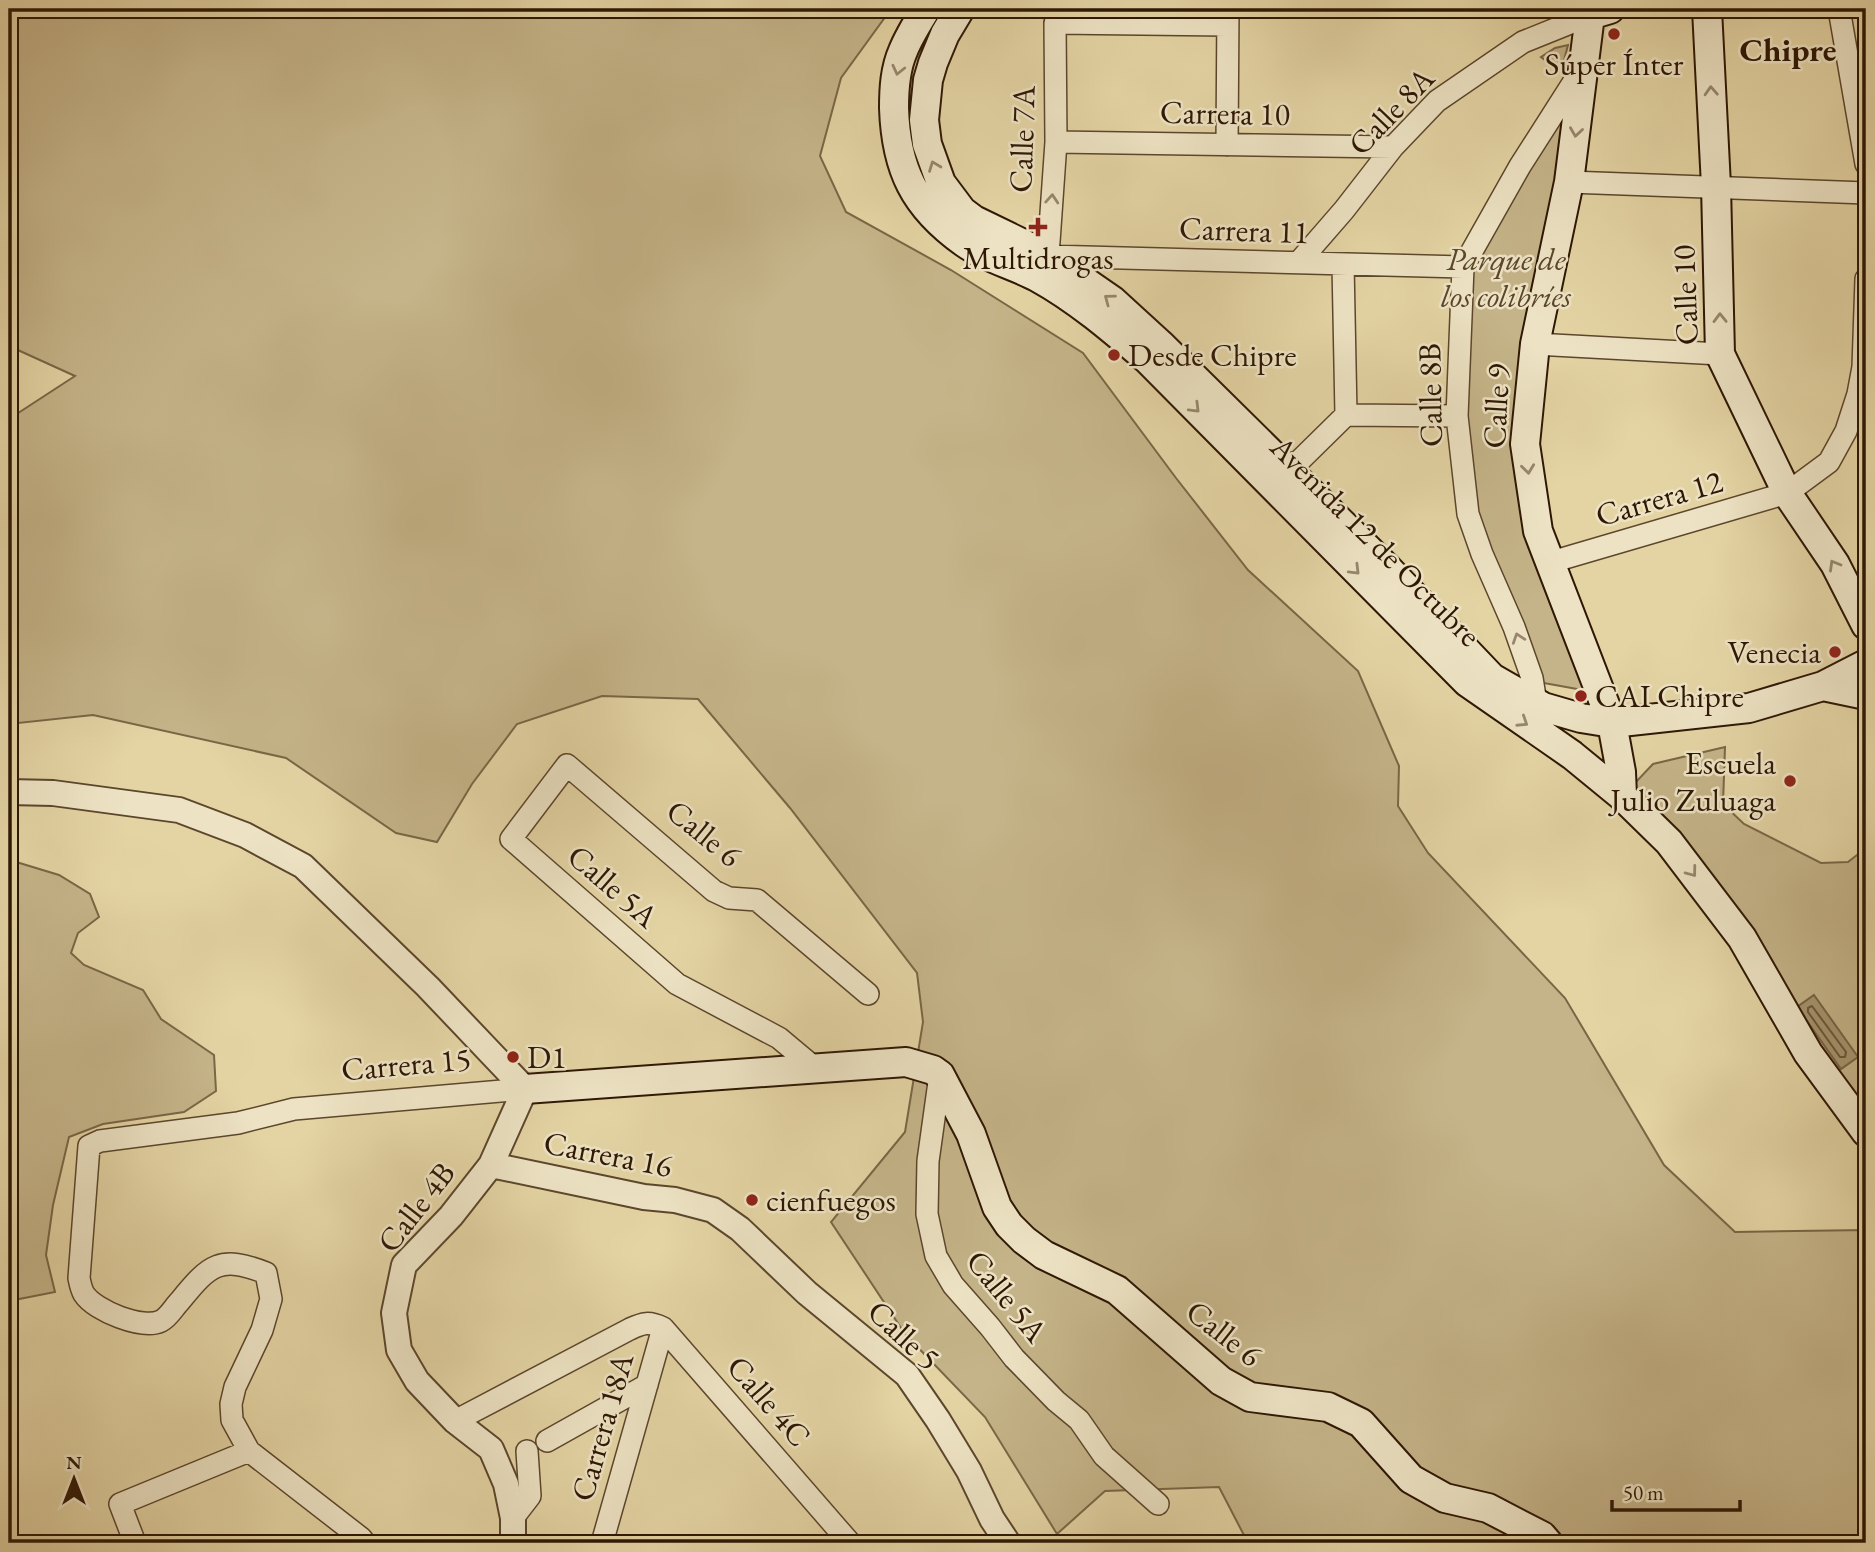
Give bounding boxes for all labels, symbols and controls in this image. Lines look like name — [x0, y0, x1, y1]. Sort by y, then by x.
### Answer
marker: Súper Ínter — [1606, 26, 1622, 42]
district label: Chipre — [1740, 28, 1836, 71]
place label: Súper Ínter — [1545, 43, 1684, 85]
street label: Calle 8A — [1339, 57, 1444, 164]
one-way arrow — [892, 64, 906, 76]
street label: Calle 7A — [999, 84, 1045, 193]
one-way arrow — [1704, 85, 1719, 96]
street label: Carrera 10 — [1160, 91, 1290, 135]
one-way arrow — [1568, 126, 1583, 138]
one-way arrow — [929, 161, 943, 173]
one-way arrow — [1044, 193, 1059, 204]
street label: Carrera 11 — [1178, 207, 1310, 253]
marker: Multidrogas — [1030, 219, 1046, 235]
place label: Multidrogas — [962, 237, 1114, 279]
park label: Parque de los colibríes — [1441, 238, 1571, 317]
street label: Calle 10 — [1662, 244, 1708, 346]
one-way arrow — [1104, 295, 1117, 307]
one-way arrow — [1712, 312, 1727, 323]
place label: Desde Chipre — [1128, 334, 1297, 376]
street label: Calle 8B — [1408, 343, 1452, 447]
marker: Desde Chipre — [1106, 347, 1122, 363]
street label: Calle 9 — [1473, 362, 1519, 450]
one-way arrow — [1187, 399, 1200, 412]
street label: Avenida 12 de Octubre — [1261, 426, 1491, 656]
street label: Carrera 12 — [1591, 460, 1728, 536]
one-way arrow — [1520, 463, 1535, 475]
one-way arrow — [1830, 559, 1843, 572]
one-way arrow — [1346, 561, 1359, 574]
place label: Venecia — [1728, 631, 1821, 673]
one-way arrow — [1512, 632, 1526, 644]
marker: Venecia — [1827, 644, 1843, 660]
place label: CAI Chipre — [1595, 675, 1744, 717]
marker: CAI Chipre — [1573, 688, 1589, 704]
one-way arrow — [1515, 714, 1528, 726]
place label: Escuela Julio Zuluaga — [1607, 742, 1776, 821]
marker: Escuela Julio Zuluaga — [1782, 773, 1798, 789]
street label: Calle 6 — [658, 790, 750, 876]
street label: Calle 5A — [559, 835, 668, 938]
one-way arrow — [1684, 864, 1696, 877]
place label: D1 — [527, 1036, 567, 1078]
street label: Carrera 15 — [339, 1037, 473, 1091]
marker: D1 — [505, 1049, 521, 1065]
street label: Carrera 16 — [540, 1121, 676, 1187]
street label: Calle 4B — [367, 1153, 465, 1261]
place label: cienfuegos — [766, 1179, 896, 1221]
marker: cienfuegos — [744, 1192, 760, 1208]
street label: Calle 5A — [957, 1241, 1058, 1352]
street label: Calle 6 — [1178, 1290, 1270, 1376]
street label: Calle 5 — [859, 1291, 949, 1379]
street label: Carrera 18A — [561, 1347, 643, 1506]
street label: Calle 4C — [718, 1347, 820, 1455]
north arrow — [38, 1444, 108, 1514]
text: N — [66, 1450, 82, 1475]
scale bar — [1612, 1468, 1740, 1512]
text: 50 m — [1623, 1479, 1664, 1506]

